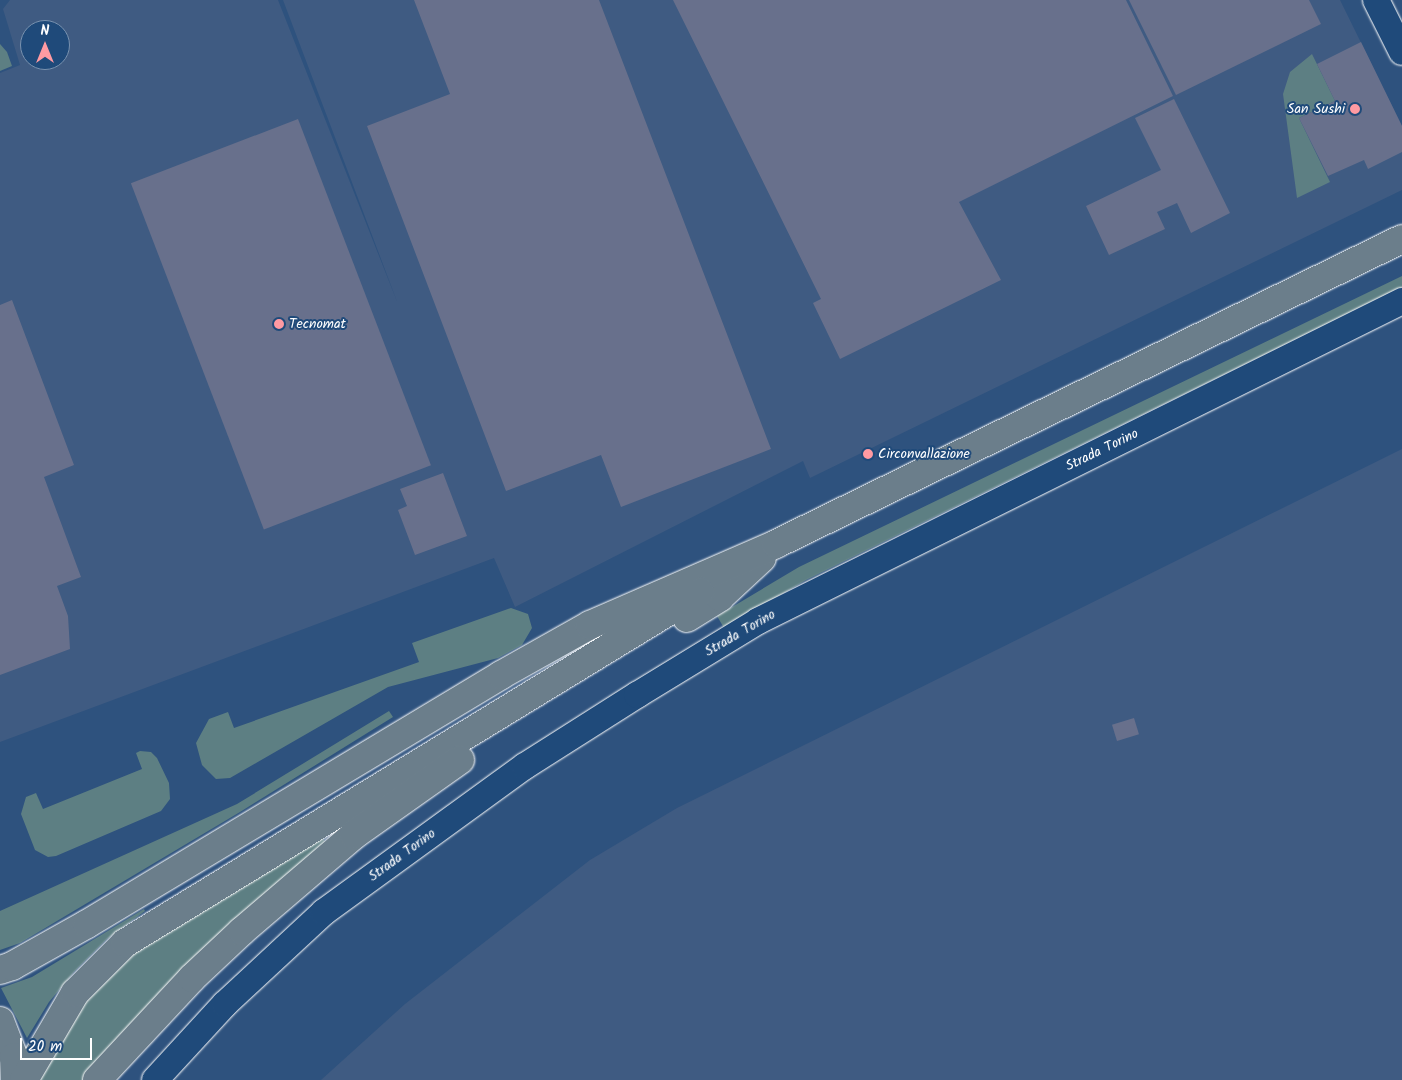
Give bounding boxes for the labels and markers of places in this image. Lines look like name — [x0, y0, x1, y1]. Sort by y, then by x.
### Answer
place label: San Sushi — [1287, 101, 1345, 117]
marker: San Sushi — [1349, 103, 1361, 115]
place label: Tecnomat — [289, 316, 346, 332]
marker: Tecnomat — [273, 318, 285, 330]
place label: Circonvallazione — [878, 446, 970, 462]
marker: Circonvallazione — [862, 448, 874, 460]

